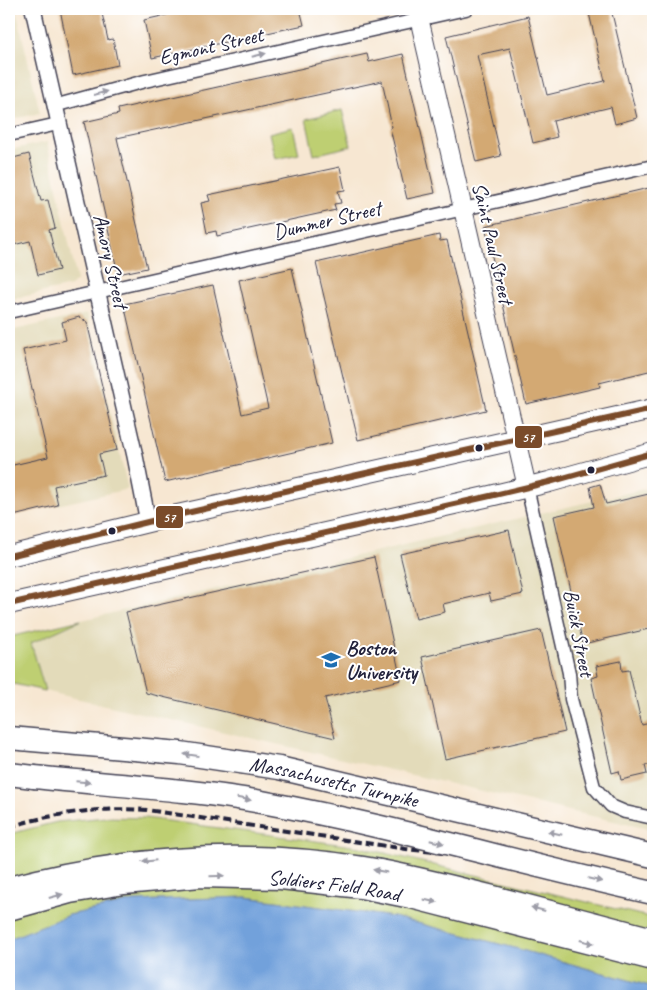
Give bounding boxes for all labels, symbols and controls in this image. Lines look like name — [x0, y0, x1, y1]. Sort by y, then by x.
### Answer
street label: Egmont Street — [157, 21, 267, 71]
one-way arrow — [252, 51, 267, 59]
one-way arrow — [94, 89, 109, 97]
street label: Saint Paul Street — [466, 180, 520, 309]
street label: Dummer Street — [271, 194, 386, 245]
street label: Amory Street — [88, 211, 135, 314]
line badge: 57 — [514, 425, 543, 449]
text: 57 — [522, 429, 536, 446]
unlabelled marker — [474, 443, 484, 453]
unlabelled marker — [586, 465, 596, 475]
line badge: 57 — [155, 505, 184, 529]
text: 57 — [163, 509, 177, 526]
unlabelled marker — [107, 526, 117, 536]
street label: Buick Street — [558, 587, 601, 681]
place label: Boston University — [346, 635, 420, 685]
school or university icon: Boston University — [320, 649, 342, 671]
one-way arrow — [183, 751, 199, 759]
street label: Massachusetts Turnpike — [248, 751, 423, 814]
one-way arrow — [75, 778, 91, 786]
one-way arrow — [237, 796, 253, 804]
one-way arrow — [547, 829, 562, 837]
one-way arrow — [430, 838, 445, 846]
one-way arrow — [141, 857, 157, 865]
street label: Soldiers Field Road — [268, 865, 406, 908]
one-way arrow — [373, 867, 388, 875]
one-way arrow — [209, 872, 225, 880]
one-way arrow — [588, 876, 603, 884]
one-way arrow — [48, 892, 63, 900]
one-way arrow — [422, 897, 437, 905]
one-way arrow — [531, 905, 546, 913]
one-way arrow — [579, 938, 594, 946]

